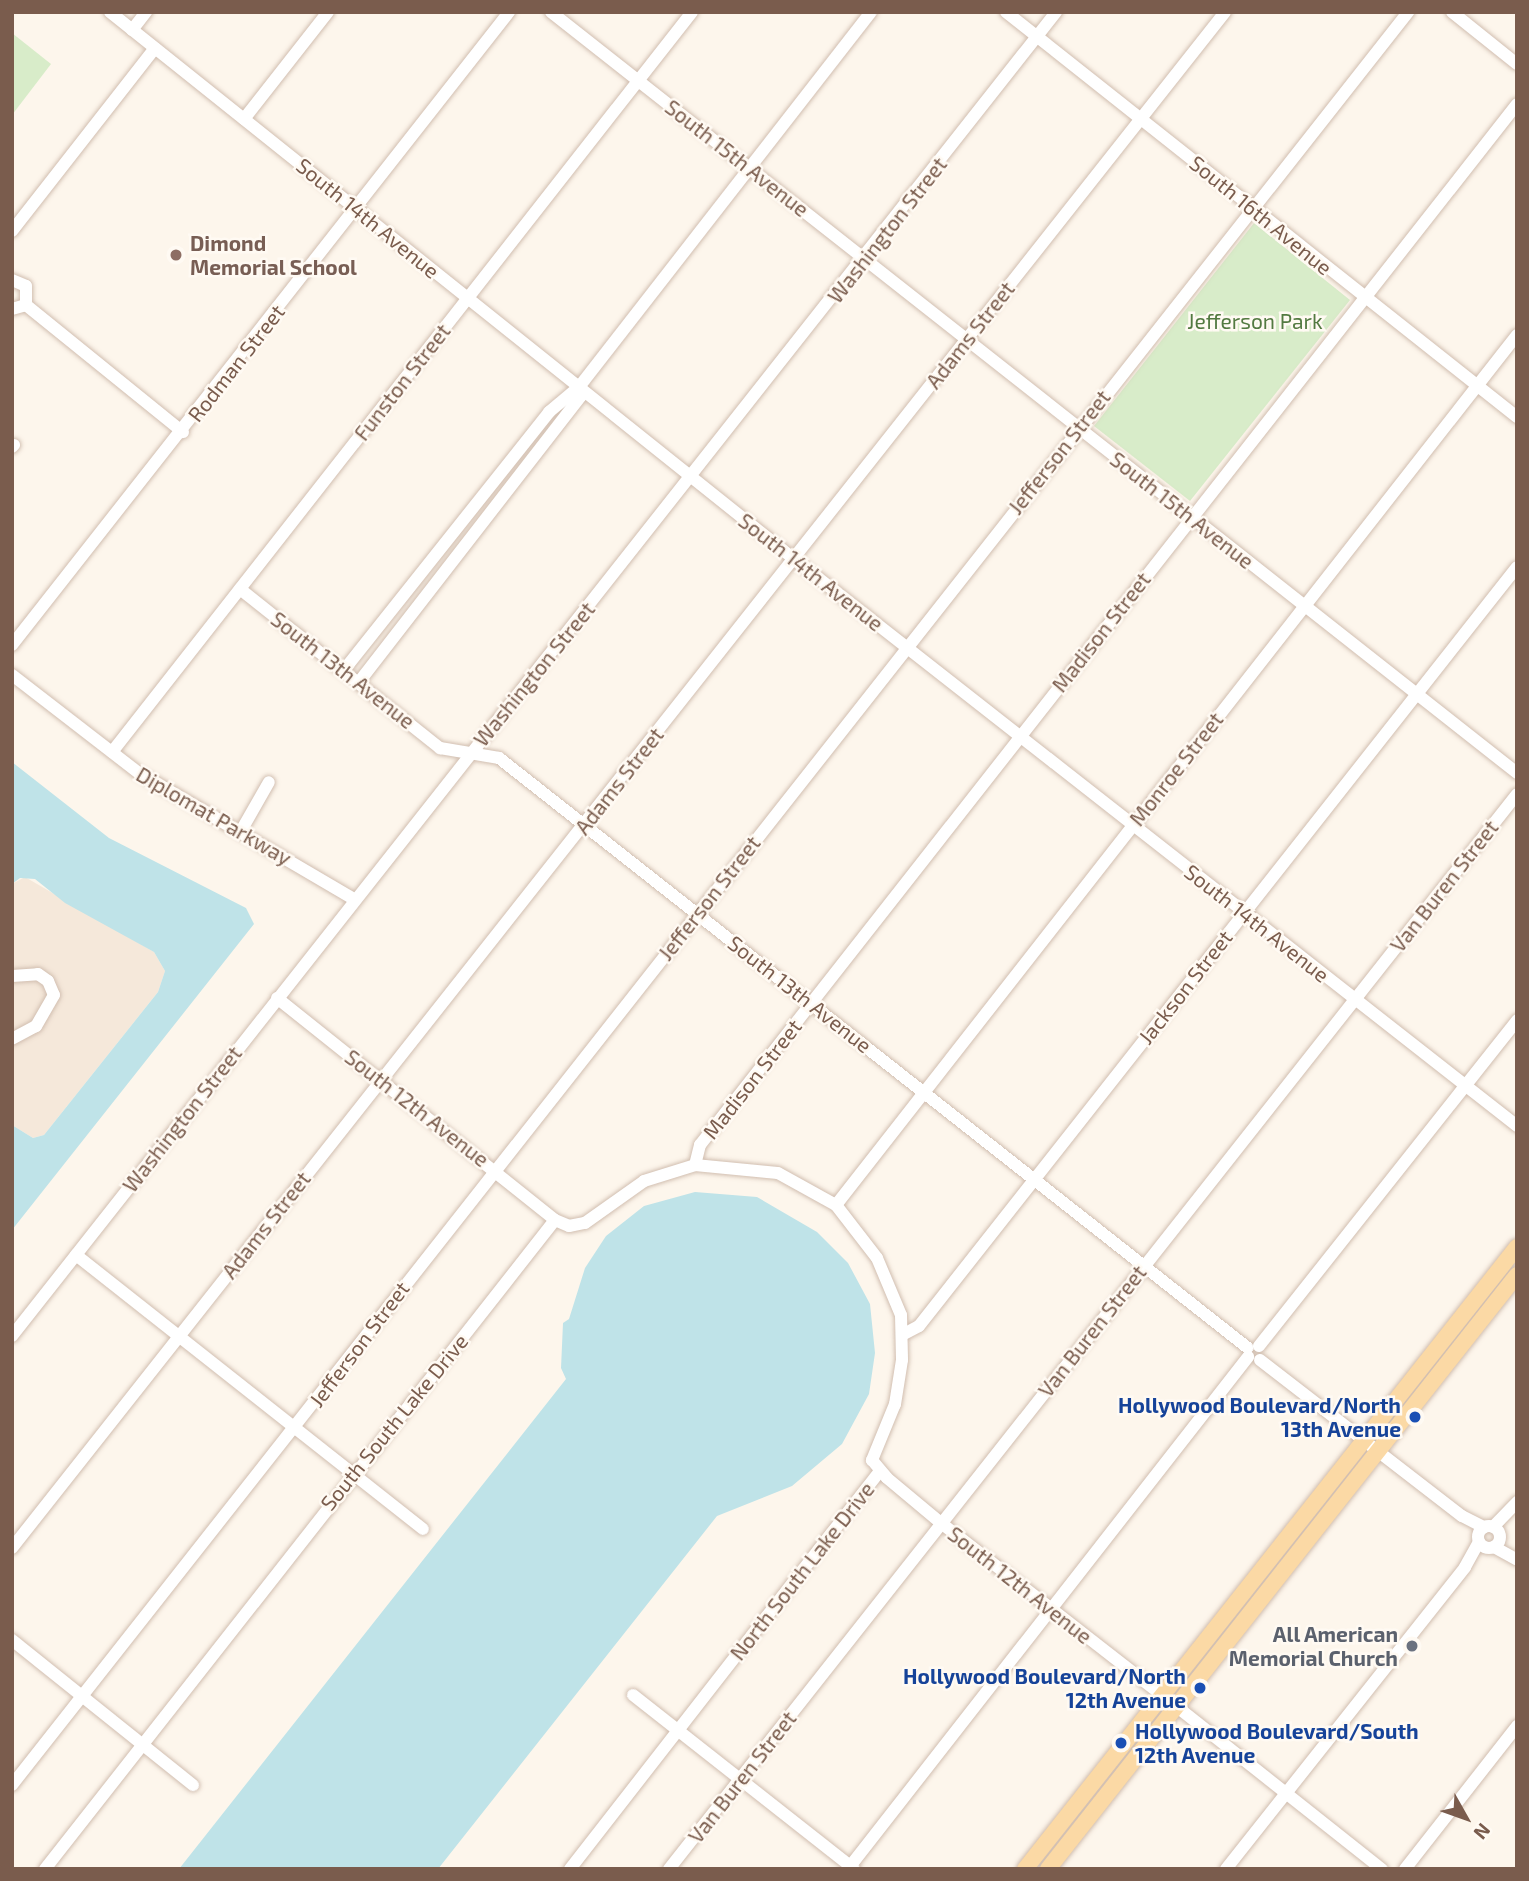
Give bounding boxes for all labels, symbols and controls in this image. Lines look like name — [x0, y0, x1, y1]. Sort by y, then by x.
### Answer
street label: South 15th Avenue — [660, 94, 814, 222]
street label: South 16th Avenue — [1185, 150, 1337, 280]
street label: South 14th Avenue — [291, 152, 445, 284]
street label: Washington Street — [822, 152, 952, 308]
place label: Dimond Memorial School — [190, 230, 357, 280]
marker: Dimond Memorial School — [168, 247, 184, 263]
street label: Adams Street — [920, 277, 1020, 393]
street label: Rodman Street — [182, 299, 290, 427]
park label: Jefferson Park — [1187, 308, 1323, 334]
street label: Funston Street — [349, 319, 455, 445]
street label: Jefferson Street — [1003, 385, 1115, 519]
street label: South 15th Avenue — [1105, 446, 1259, 574]
street label: South 14th Avenue — [733, 508, 889, 636]
street label: Madison Street — [1046, 567, 1156, 697]
street label: Washington Street — [468, 597, 600, 751]
street label: South 13th Avenue — [266, 606, 420, 734]
street label: Monroe Street — [1124, 707, 1228, 831]
street label: Adams Street — [569, 723, 669, 839]
street label: Diplomat Parkway — [132, 761, 296, 871]
street label: Van Buren Street — [1385, 815, 1503, 957]
street label: Jefferson Street — [653, 831, 765, 965]
street label: South 14th Avenue — [1179, 859, 1335, 987]
street label: Jackson Street — [1133, 925, 1237, 1049]
street label: South 13th Avenue — [723, 930, 877, 1058]
street label: Madison Street — [697, 1014, 807, 1144]
street label: Washington Street — [117, 1041, 247, 1197]
street label: South 12th Avenue — [340, 1044, 494, 1172]
street label: Adams Street — [216, 1167, 316, 1283]
street label: Van Buren Street — [1033, 1260, 1151, 1402]
street label: Jefferson Street — [304, 1276, 414, 1412]
street label: South South Lake Drive — [315, 1329, 473, 1515]
place label: Hollywood Boulevard/North 13th Avenue — [1118, 1392, 1401, 1442]
marker: Hollywood Boulevard/North 13th Avenue — [1407, 1409, 1423, 1425]
street label: North South Lake Drive — [725, 1477, 879, 1665]
street label: South 12th Avenue — [943, 1521, 1097, 1649]
place label: All American Memorial Church — [1228, 1621, 1398, 1671]
marker: All American Memorial Church — [1404, 1638, 1420, 1654]
place label: Hollywood Boulevard/North 12th Avenue — [903, 1663, 1186, 1713]
marker: Hollywood Boulevard/North 12th Avenue — [1192, 1680, 1208, 1696]
street label: Van Buren Street — [683, 1706, 801, 1848]
place label: Hollywood Boulevard/South 12th Avenue — [1135, 1718, 1419, 1768]
marker: Hollywood Boulevard/South 12th Avenue — [1113, 1735, 1129, 1751]
north arrow — [1431, 1783, 1501, 1853]
text: N — [1469, 1819, 1496, 1844]

